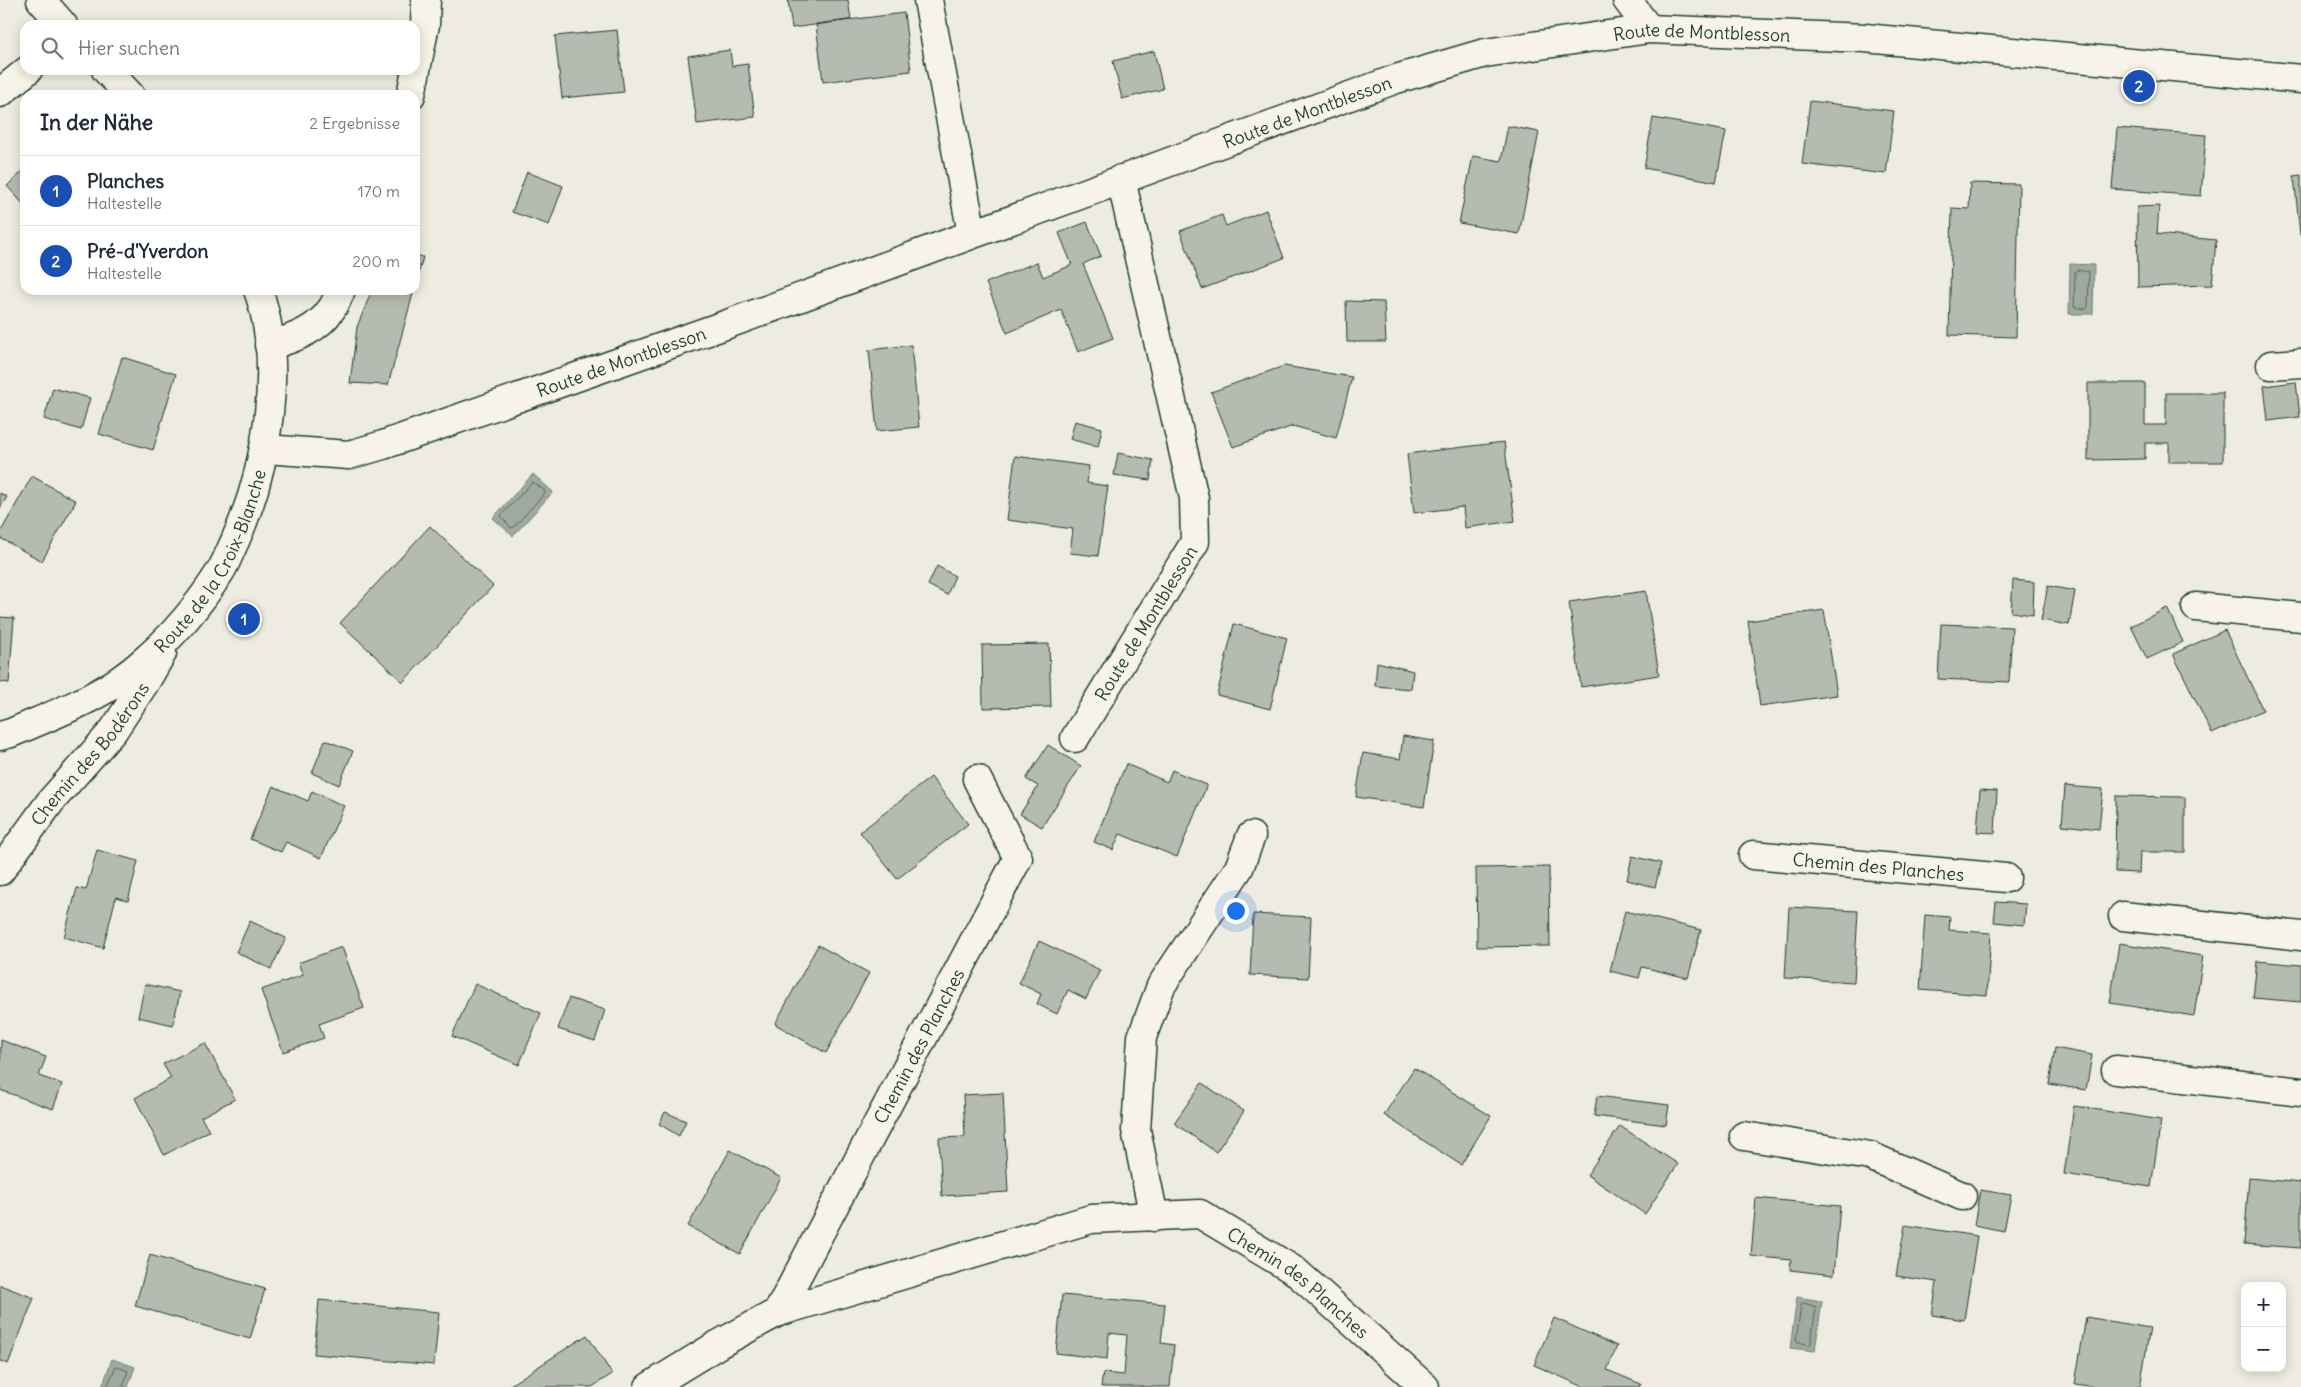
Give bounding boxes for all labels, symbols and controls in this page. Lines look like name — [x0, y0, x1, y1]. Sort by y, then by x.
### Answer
street label: Route de Montblesson — [1612, 17, 1791, 46]
search box — [20, 20, 420, 75]
icon: search — [38, 34, 66, 62]
text: Hier suchen — [78, 36, 180, 60]
pin: 2 — [2123, 67, 2155, 105]
street label: Route de Montblesson — [1220, 70, 1395, 153]
text: In der Nähe — [40, 109, 153, 136]
text: 2 Ergebnisse — [309, 113, 400, 133]
text: Planches — [87, 169, 164, 193]
text: 1 — [53, 181, 59, 201]
text: 170 m — [357, 181, 400, 201]
text: Haltestelle — [87, 193, 162, 213]
text: Pré-d'Yverdon — [87, 239, 209, 263]
text: 2 — [52, 251, 60, 271]
text: 200 m — [352, 251, 400, 271]
text: Haltestelle — [87, 263, 162, 283]
street label: Route de Montblesson — [533, 321, 709, 402]
street label: Route de la Croix-Blanche — [149, 467, 270, 657]
street label: Route de Montblesson — [1089, 541, 1202, 705]
pin: 1 — [228, 600, 260, 638]
street label: Chemin des Bodérons — [26, 677, 154, 830]
street label: Chemin des Planches — [1792, 847, 1965, 886]
your location — [1223, 898, 1249, 924]
street label: Chemin des Planches — [868, 964, 969, 1127]
street label: Chemin des Planches — [1223, 1222, 1374, 1343]
map controls — [2241, 1282, 2286, 1372]
button: + — [2241, 1282, 2286, 1327]
button: − — [2241, 1327, 2286, 1372]

